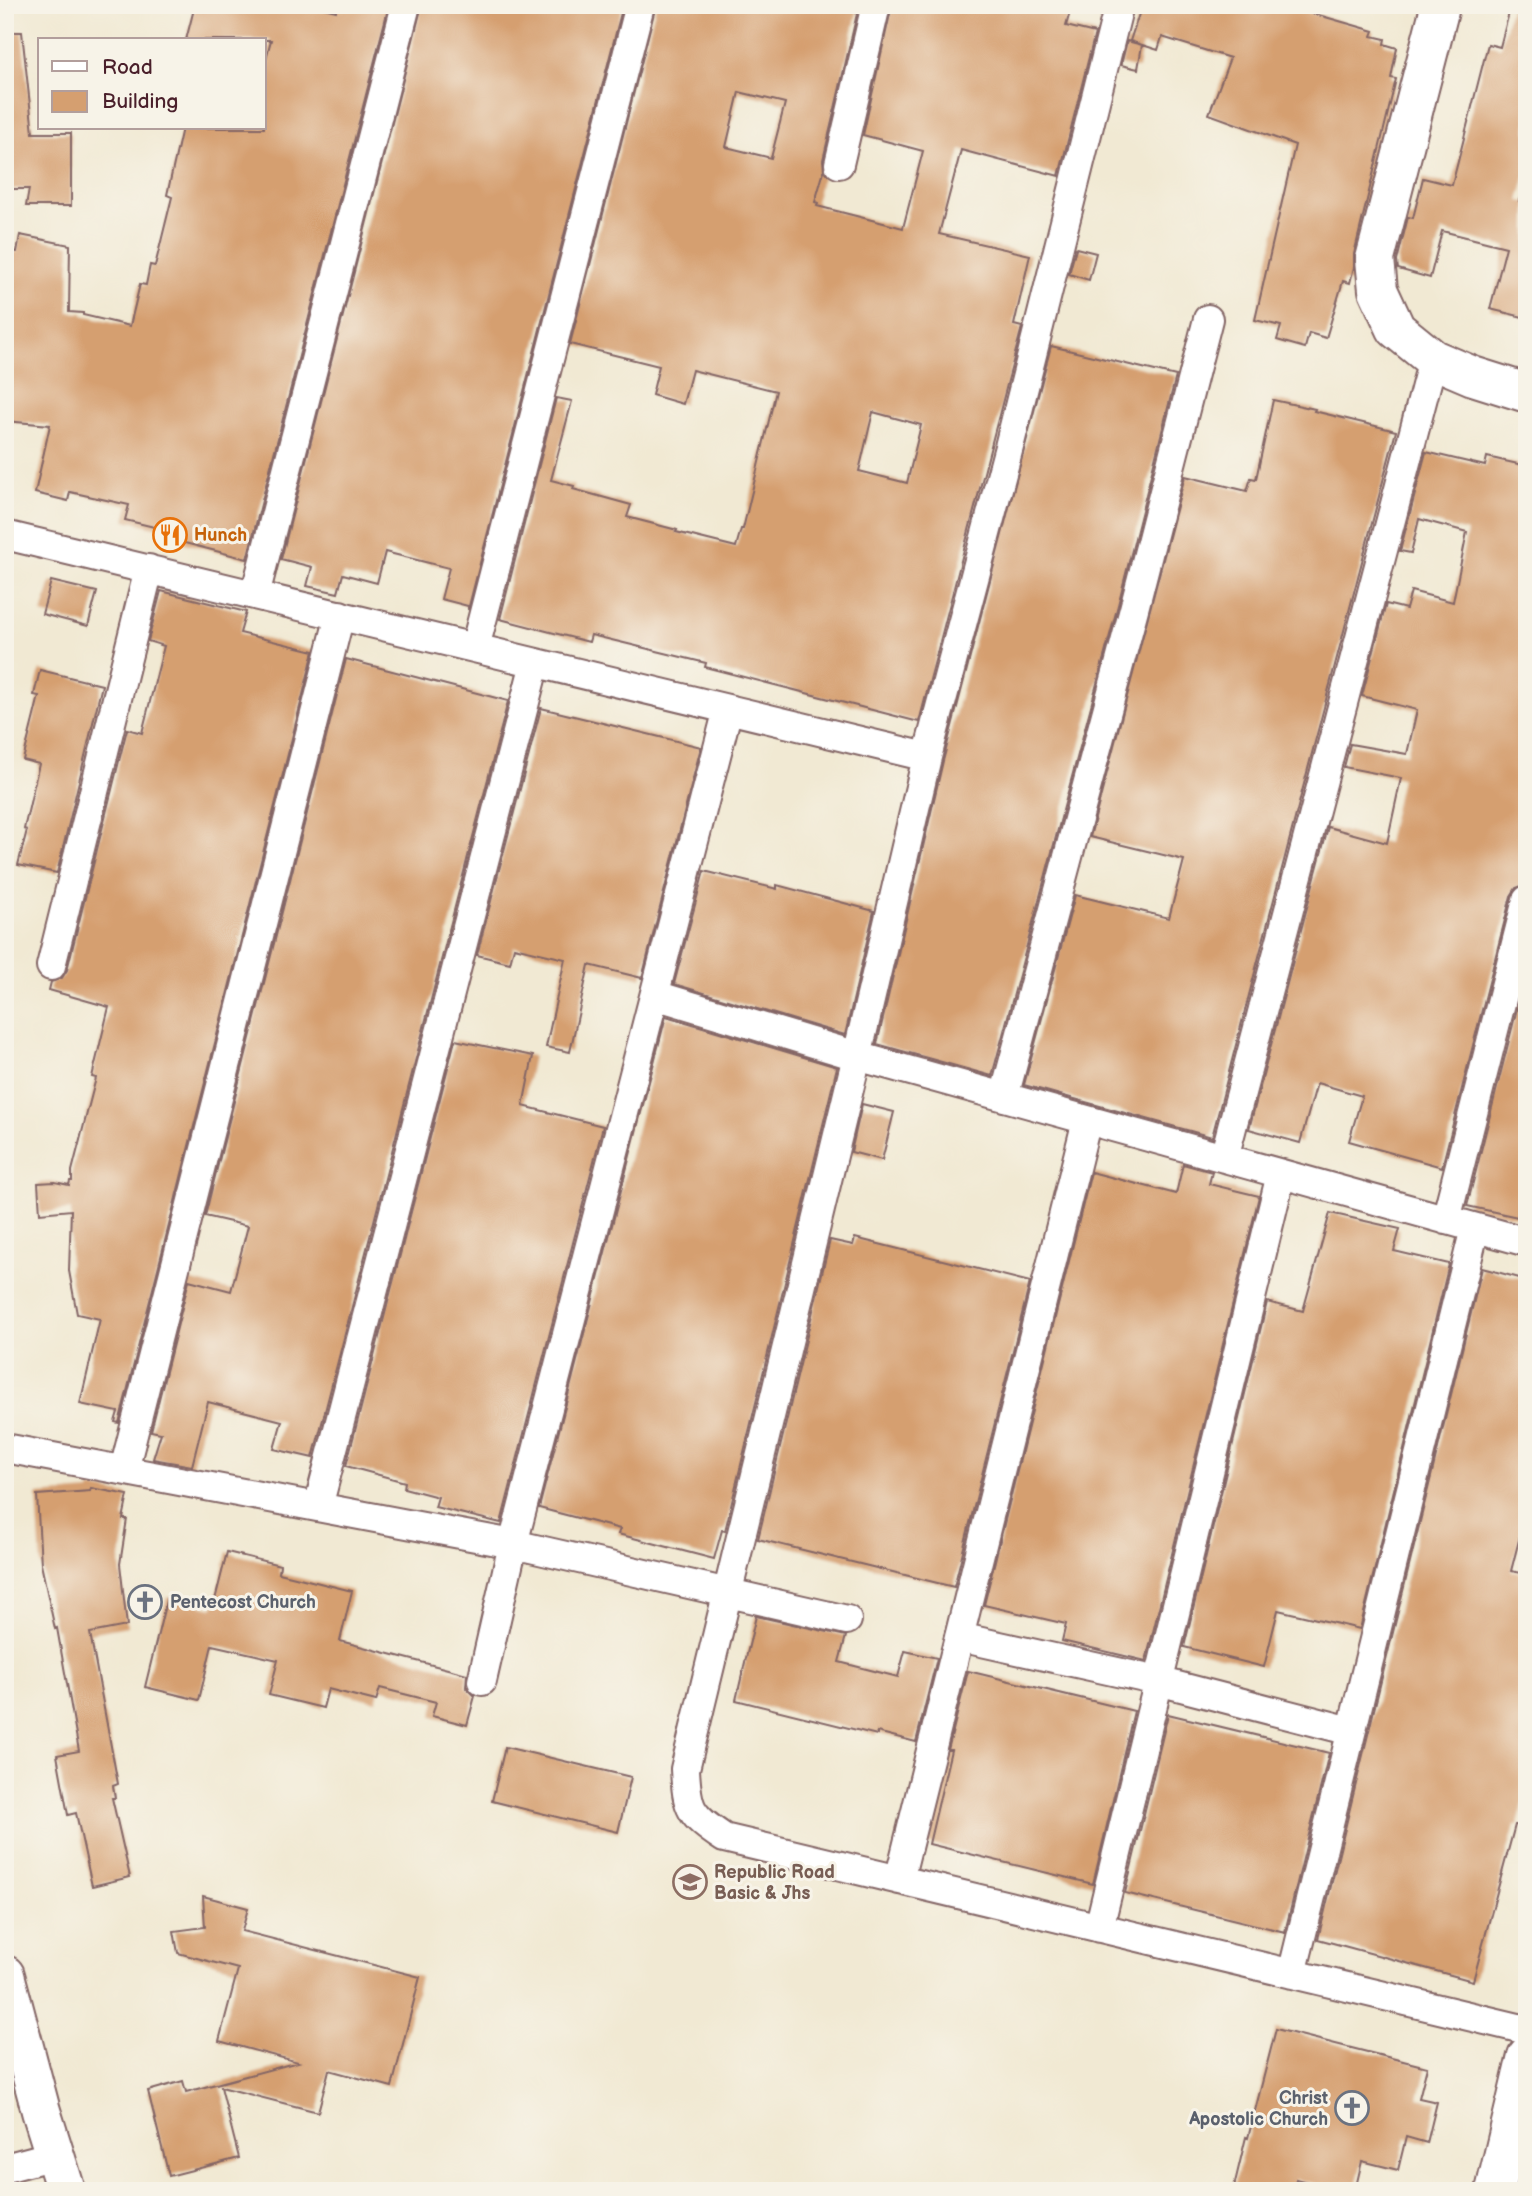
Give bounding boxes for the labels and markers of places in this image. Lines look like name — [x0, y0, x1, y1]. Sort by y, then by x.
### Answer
restaurant icon: Hunch — [151, 516, 189, 554]
place label: Hunch — [194, 525, 247, 546]
church icon: Pentecost Church — [126, 1583, 164, 1621]
place label: Pentecost Church — [170, 1592, 316, 1613]
place label: Republic Road Basic & Jhs — [714, 1862, 835, 1904]
school or university icon: Republic Road Basic & Jhs — [671, 1863, 709, 1901]
place label: Christ Apostolic Church — [1188, 2088, 1328, 2130]
church icon: Christ Apostolic Church — [1333, 2089, 1371, 2127]

